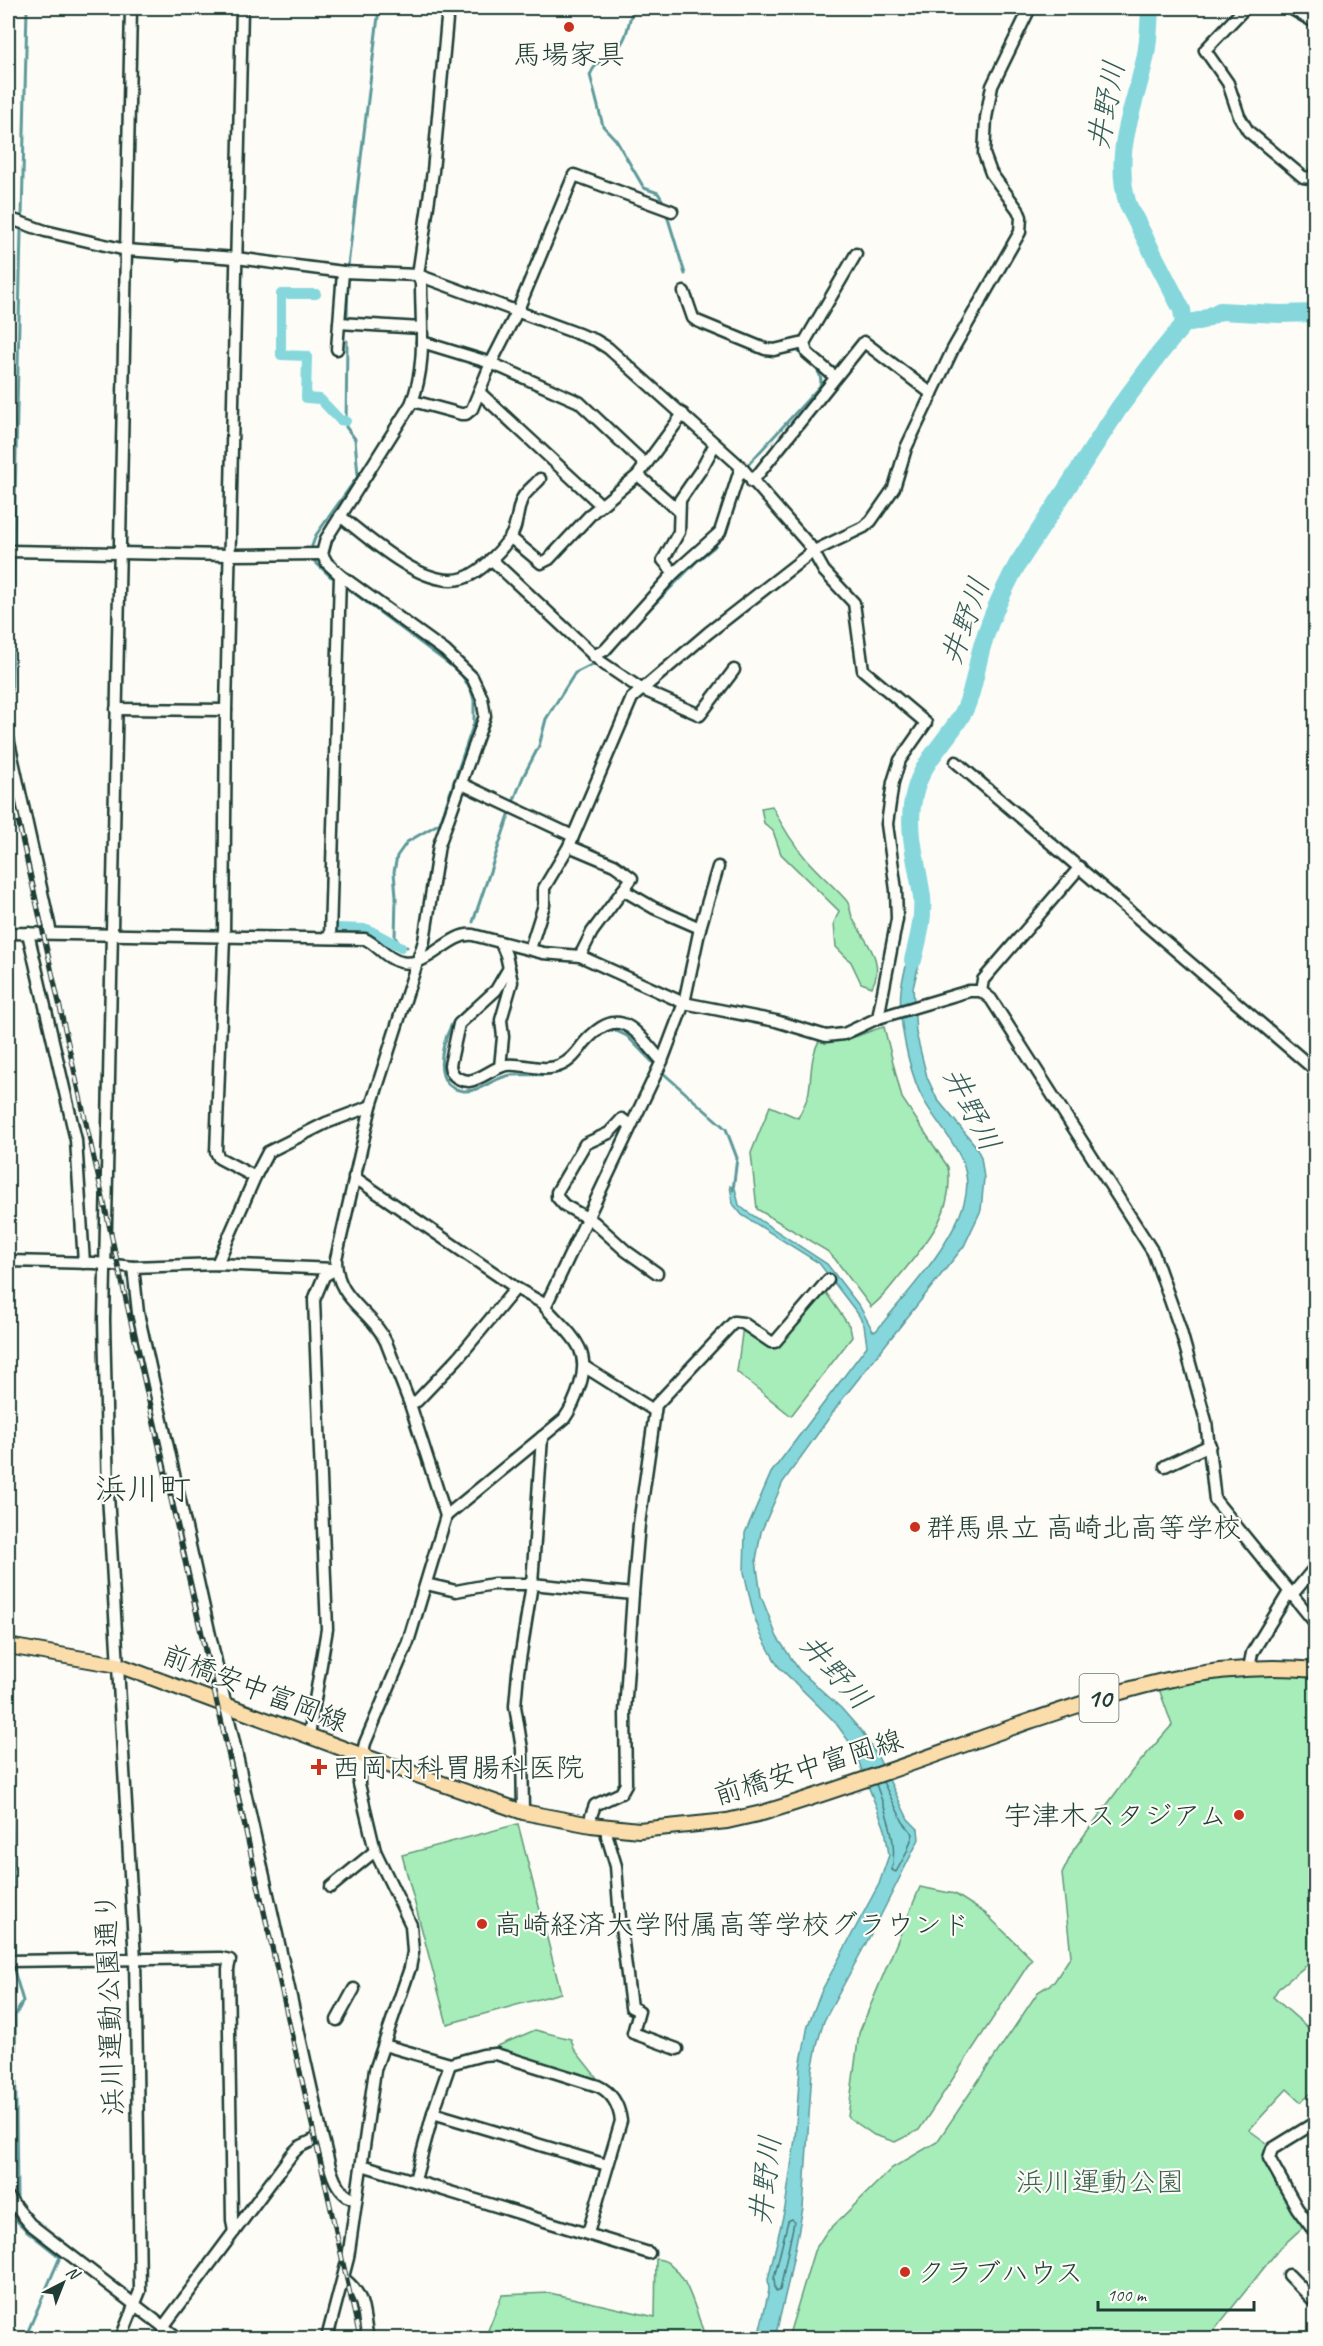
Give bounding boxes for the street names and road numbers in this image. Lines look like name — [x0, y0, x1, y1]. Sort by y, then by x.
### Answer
street label: 前橋安中富岡線 — [157, 1637, 353, 1739]
road number: 10 — [1080, 1674, 1118, 1722]
street label: 前橋安中富岡線 — [709, 1722, 907, 1812]
street label: 浜川運動公園通り — [88, 1891, 130, 2117]

